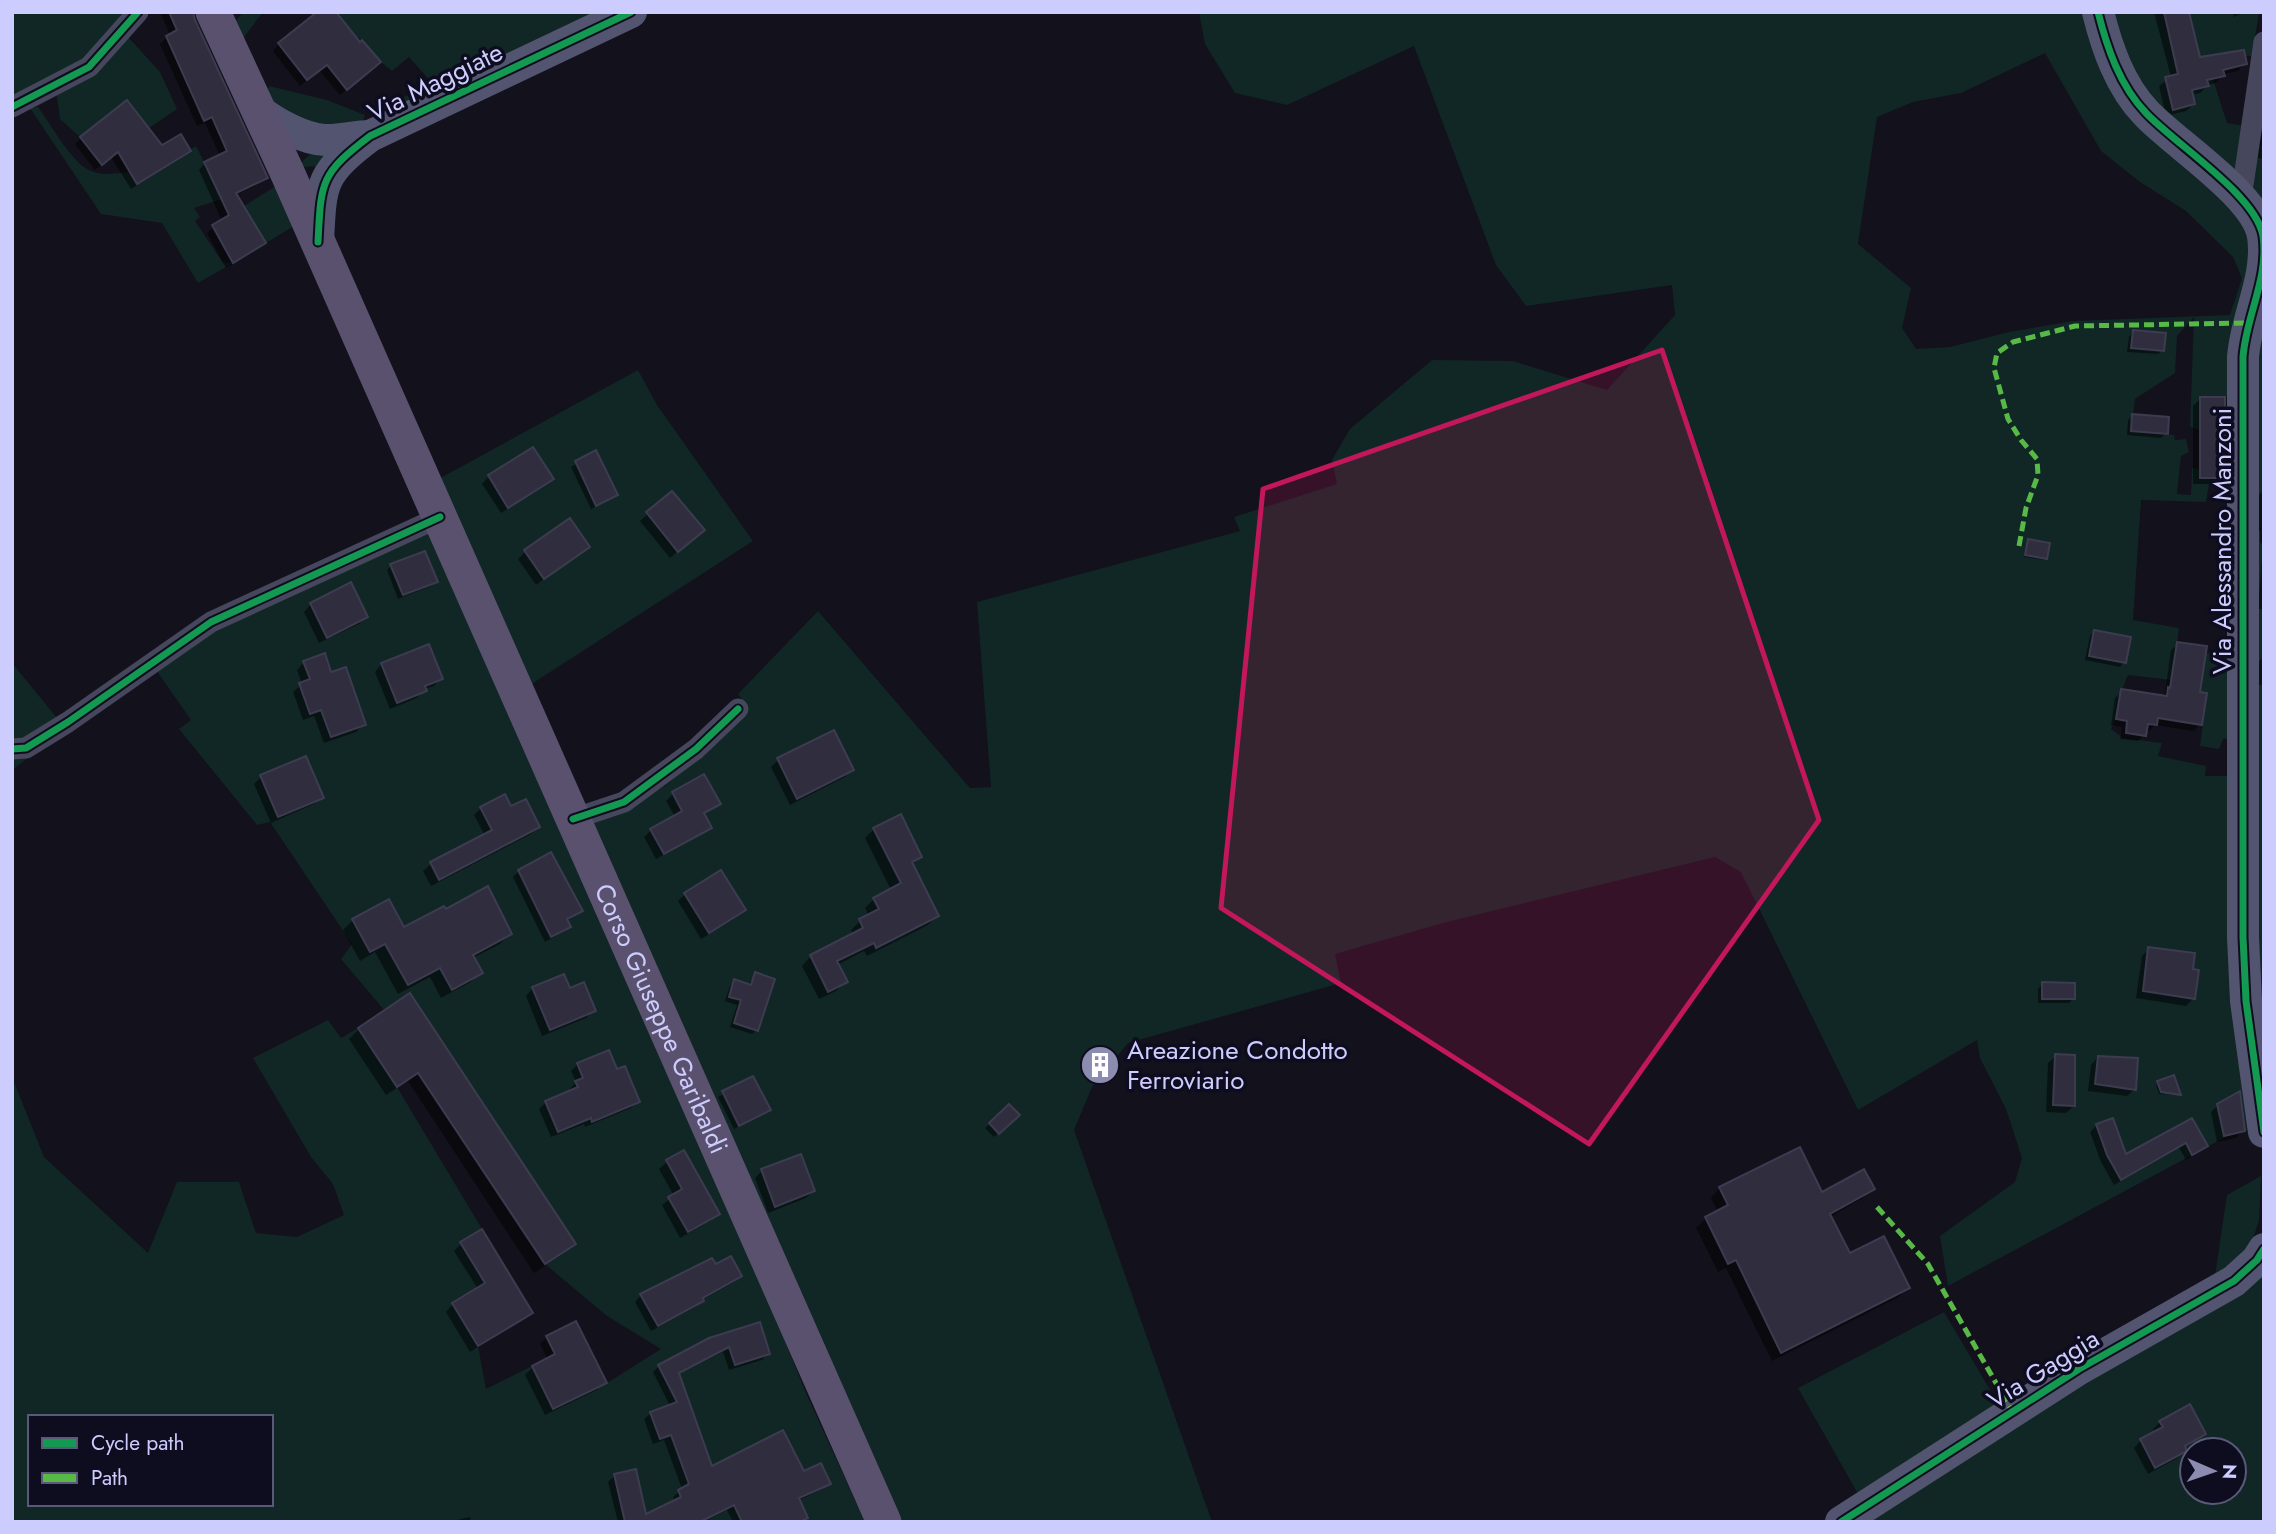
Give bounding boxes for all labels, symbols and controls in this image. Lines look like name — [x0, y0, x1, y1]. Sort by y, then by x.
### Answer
street label: Via Maggiate — [361, 33, 509, 131]
street label: Via Alessandro Manzoni — [2203, 408, 2241, 674]
street label: Corso Giuseppe Garibaldi — [585, 877, 738, 1160]
place label: Areazione Condotto Ferroviario — [1127, 1031, 1348, 1099]
building icon: Areazione Condotto Ferroviario — [1079, 1044, 1121, 1086]
street label: Via Gaggia — [1980, 1320, 2106, 1418]
legend — [28, 1415, 273, 1506]
text: Cycle path — [91, 1428, 184, 1458]
north arrow — [2178, 1436, 2248, 1506]
text: Path — [91, 1463, 128, 1493]
text: N — [2216, 1464, 2243, 1480]

